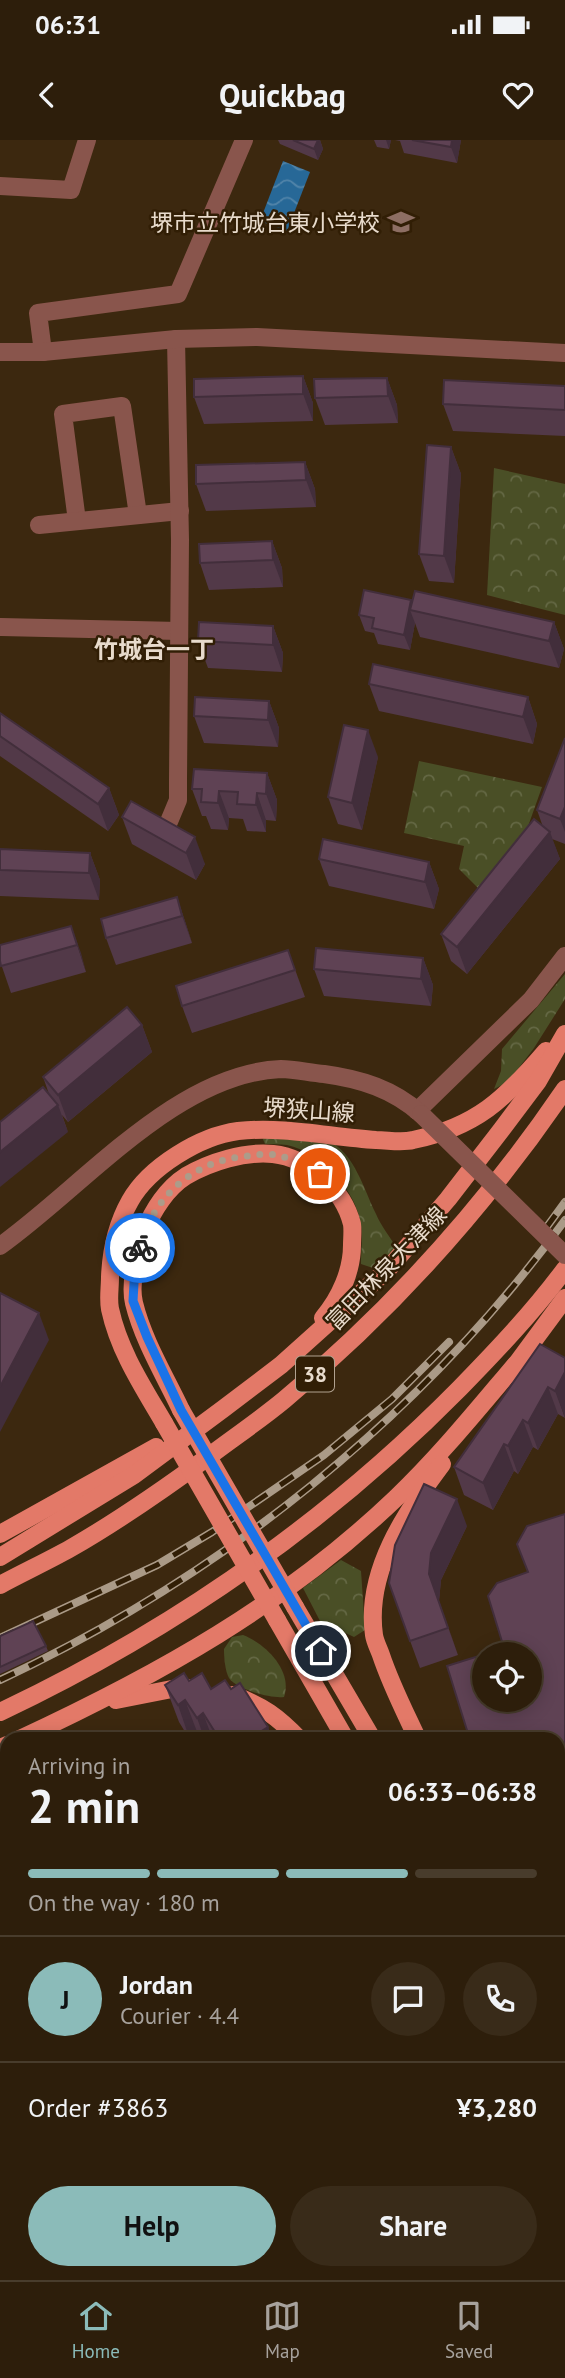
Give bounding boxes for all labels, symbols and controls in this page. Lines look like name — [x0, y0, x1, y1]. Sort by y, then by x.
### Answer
text: 06:31 — [35, 8, 101, 41]
text: Quickbag — [219, 74, 346, 116]
icon: back — [28, 76, 66, 114]
icon: heart — [499, 76, 537, 114]
school or university icon: 堺市立竹城台東小学校 — [386, 207, 416, 237]
place label: 堺市立竹城台東小学校 — [150, 208, 380, 237]
district label: 竹城台一丁 — [94, 634, 214, 665]
street label: 堺狭山線 — [262, 1092, 356, 1128]
pin — [290, 1144, 350, 1204]
icon: bag — [301, 1155, 339, 1193]
street label: 富田林泉大津線 — [320, 1200, 452, 1336]
courier — [105, 1213, 175, 1283]
icon: bike — [121, 1229, 159, 1267]
road number: 38 — [296, 1356, 334, 1392]
pin — [291, 1621, 351, 1681]
icon: home — [302, 1632, 340, 1670]
map controls — [472, 1642, 542, 1712]
button: locate — [472, 1642, 542, 1712]
text: Arriving in — [28, 1751, 130, 1780]
text: 06:33–06:38 — [388, 1775, 537, 1808]
text: 2 min — [28, 1776, 140, 1836]
text: On the way · 180 m — [28, 1888, 220, 1917]
button: chat — [371, 1962, 445, 2036]
button: phone — [463, 1962, 537, 2036]
text: Jordan — [120, 1968, 193, 2001]
text: J — [61, 1983, 69, 2016]
text: Courier · 4.4 — [120, 2001, 239, 2030]
text: Order #3863 — [28, 2091, 168, 2124]
text: ¥3,280 — [457, 2091, 537, 2124]
button: Help — [28, 2186, 276, 2266]
button: Share — [290, 2186, 537, 2266]
tab: Home — [72, 2297, 120, 2363]
tab: Map — [263, 2297, 301, 2363]
tab: Saved — [445, 2297, 493, 2363]

